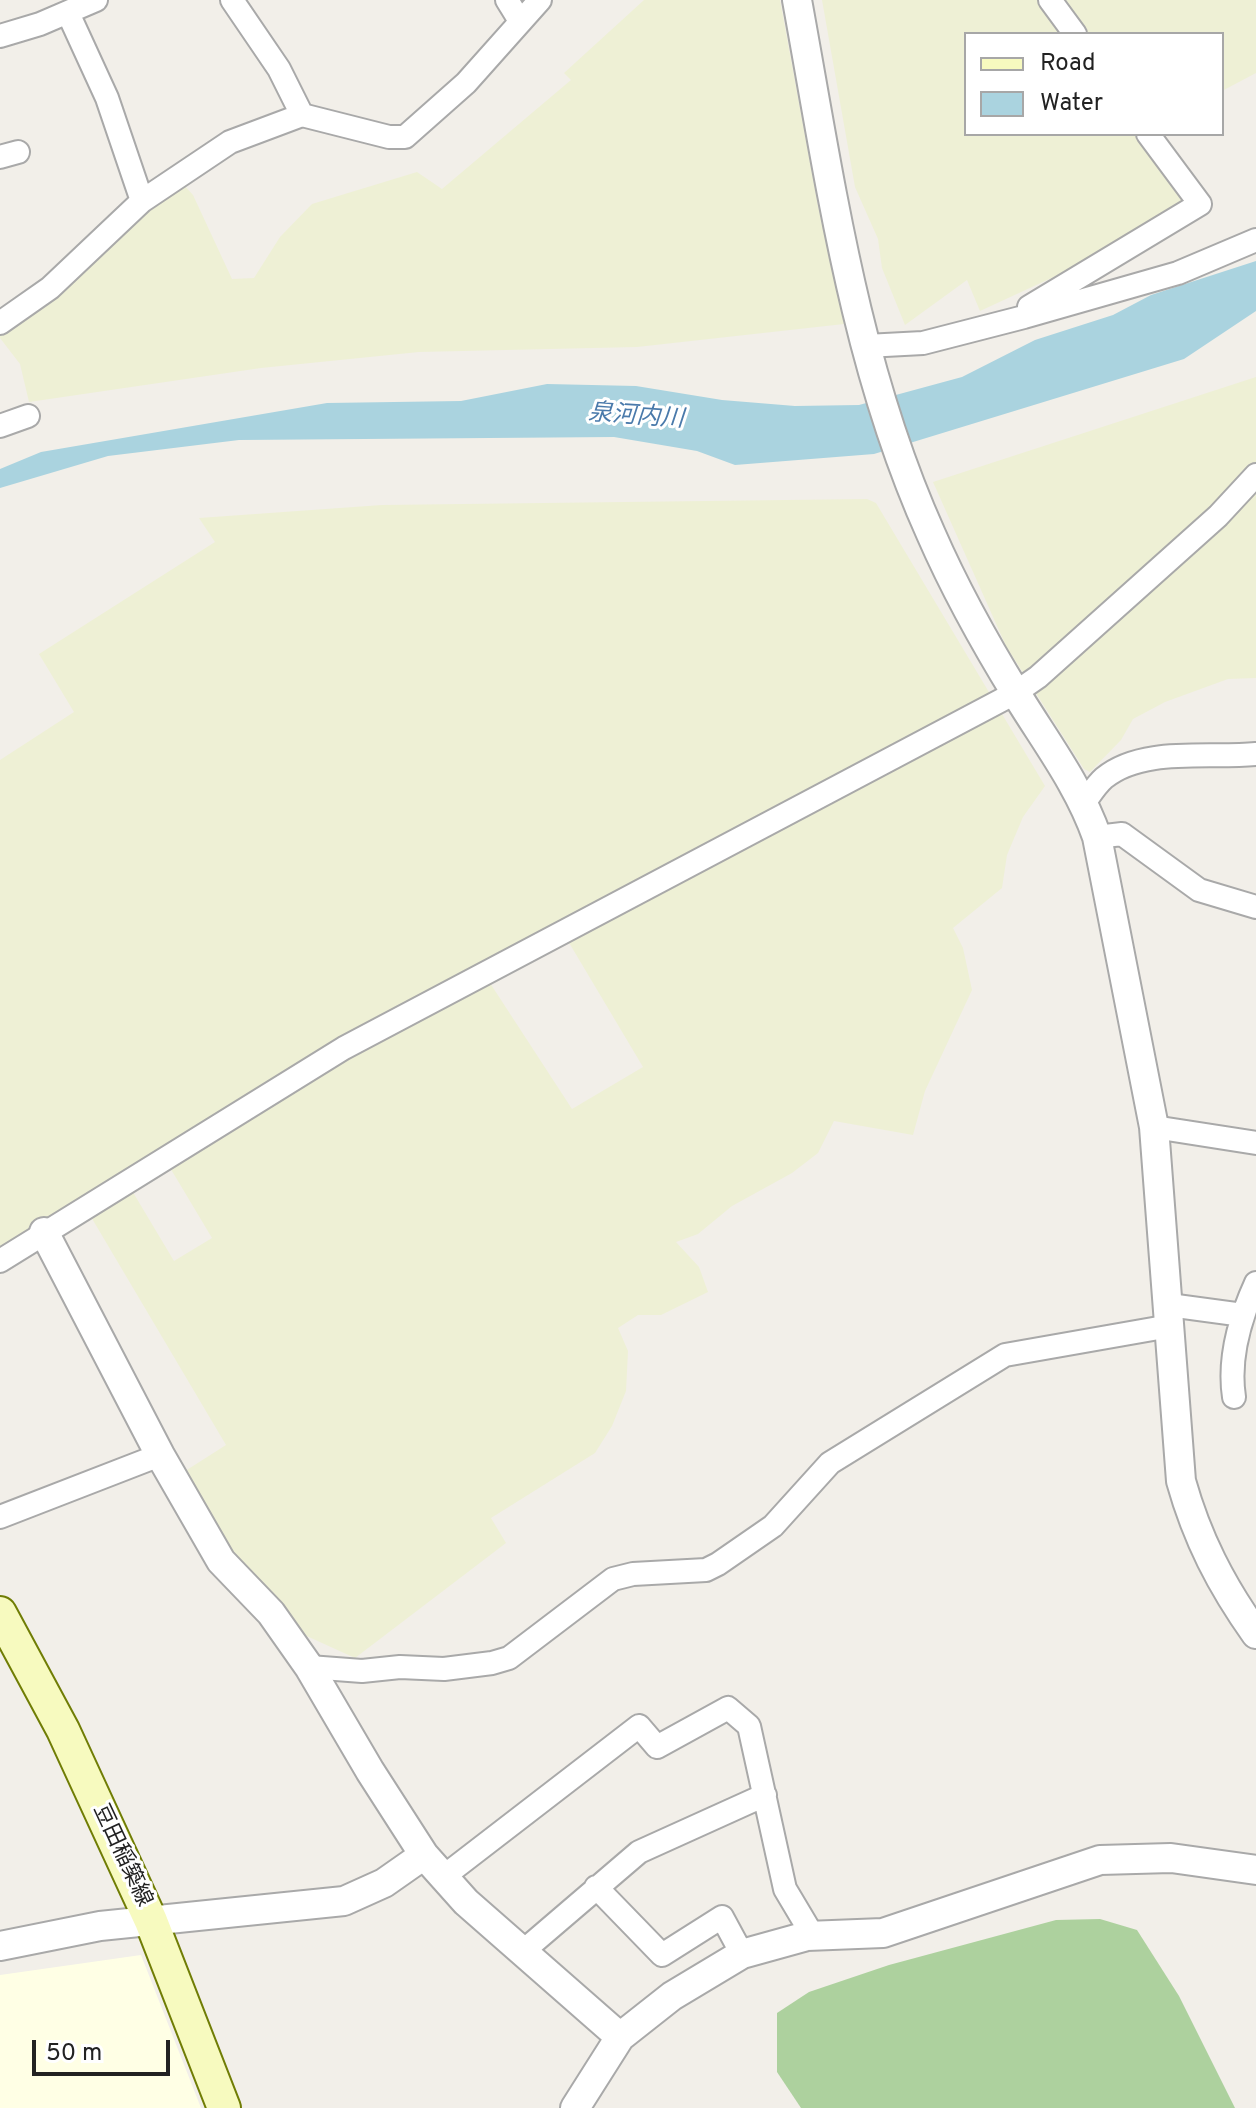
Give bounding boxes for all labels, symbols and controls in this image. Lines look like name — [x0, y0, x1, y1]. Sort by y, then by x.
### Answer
legend — [964, 32, 1224, 136]
text: Road — [1040, 49, 1096, 79]
text: Water — [1040, 89, 1103, 119]
water label: 泉河内川 — [587, 400, 685, 436]
street label: 豆田稲築線 — [86, 1801, 156, 1911]
scale bar — [36, 2024, 174, 2074]
text: 50 m — [46, 2039, 102, 2069]

